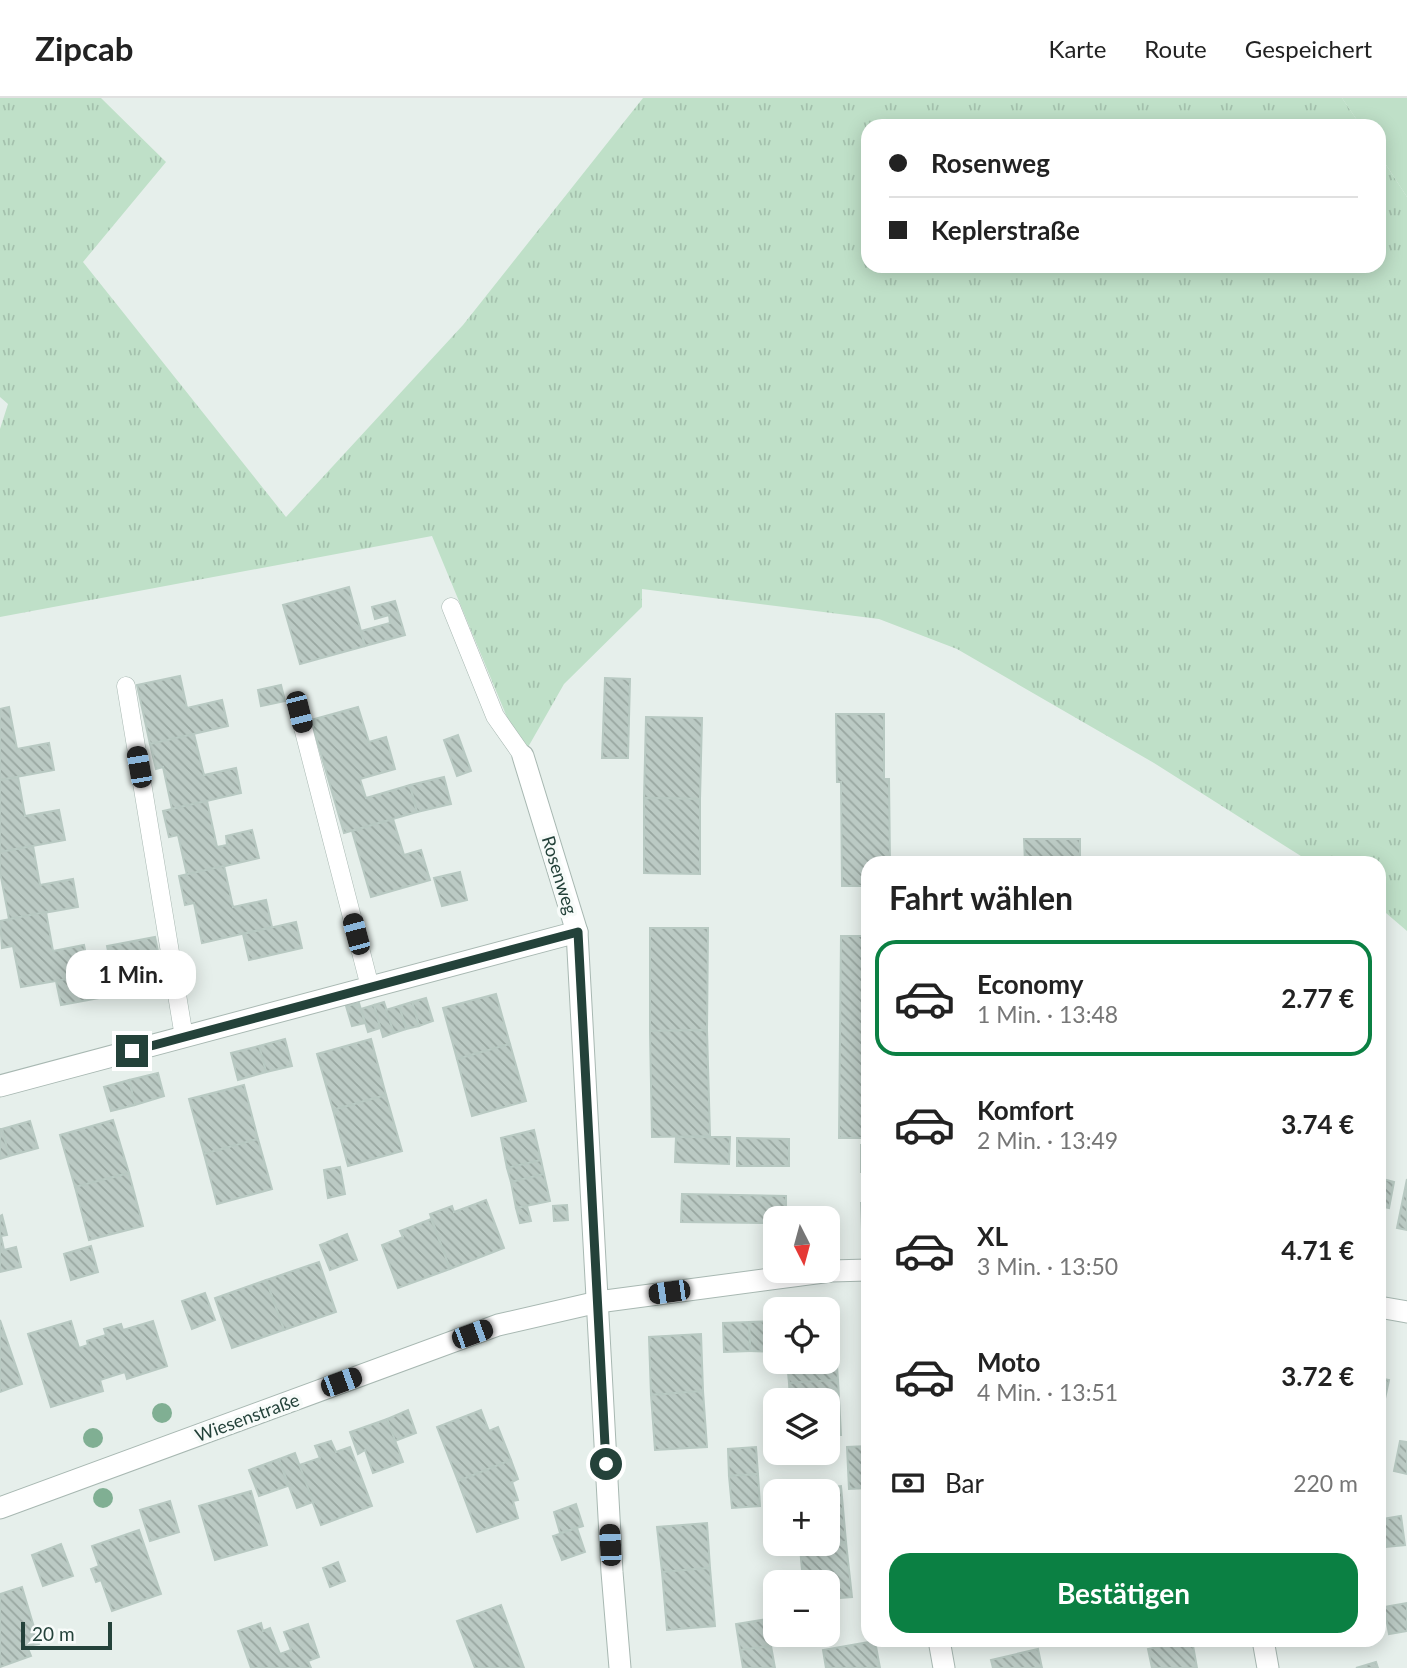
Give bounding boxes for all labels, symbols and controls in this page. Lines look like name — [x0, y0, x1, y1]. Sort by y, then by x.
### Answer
text: Zipcab — [35, 28, 133, 68]
text: Karte — [1049, 34, 1106, 63]
text: Route — [1144, 34, 1207, 63]
text: Gespeichert — [1245, 34, 1372, 63]
text: Rosenweg — [931, 147, 1050, 179]
text: Keplerstraße — [931, 214, 1080, 246]
car — [284, 689, 315, 735]
car — [126, 744, 153, 790]
street label: Rosenweg — [538, 833, 582, 917]
text: Fahrt wählen — [889, 878, 1073, 917]
car — [341, 911, 372, 957]
callout: 1 Min. — [67, 950, 197, 998]
text: 1 Min. — [99, 960, 163, 988]
icon: car — [893, 967, 956, 1030]
text: Economy — [977, 968, 1083, 1000]
text: 2.77 € — [1281, 982, 1354, 1014]
text: 1 Min. · 13:48 — [977, 1000, 1118, 1028]
route end — [116, 1035, 148, 1067]
icon: car — [893, 1093, 956, 1156]
text: Komfort — [977, 1094, 1074, 1126]
text: 3.74 € — [1281, 1108, 1354, 1140]
text: 2 Min. · 13:49 — [977, 1126, 1118, 1154]
north arrow — [763, 1206, 840, 1283]
map controls — [763, 1206, 840, 1647]
icon: car — [893, 1219, 956, 1282]
text: XL — [977, 1220, 1008, 1252]
text: 4.71 € — [1281, 1234, 1354, 1266]
text: 3 Min. · 13:50 — [977, 1252, 1118, 1280]
car — [647, 1279, 692, 1305]
button: locate — [763, 1297, 840, 1374]
car — [449, 1317, 496, 1351]
icon: car — [893, 1345, 956, 1408]
text: Moto — [977, 1346, 1040, 1378]
text: 3.72 € — [1281, 1360, 1354, 1392]
car — [318, 1365, 365, 1399]
text: 4 Min. · 13:51 — [977, 1378, 1118, 1406]
street label: Wiesenstraße — [192, 1388, 302, 1446]
button: layers — [763, 1388, 840, 1465]
route start — [590, 1448, 622, 1480]
icon: cash — [889, 1464, 927, 1502]
text: Bar — [945, 1467, 984, 1499]
text: 220 m — [1293, 1469, 1358, 1497]
button: + — [763, 1479, 840, 1556]
car — [599, 1523, 622, 1567]
button: Bestätigen — [889, 1553, 1358, 1633]
button: − — [763, 1570, 840, 1647]
scale bar — [21, 1619, 112, 1651]
text: 20 m — [32, 1622, 75, 1645]

